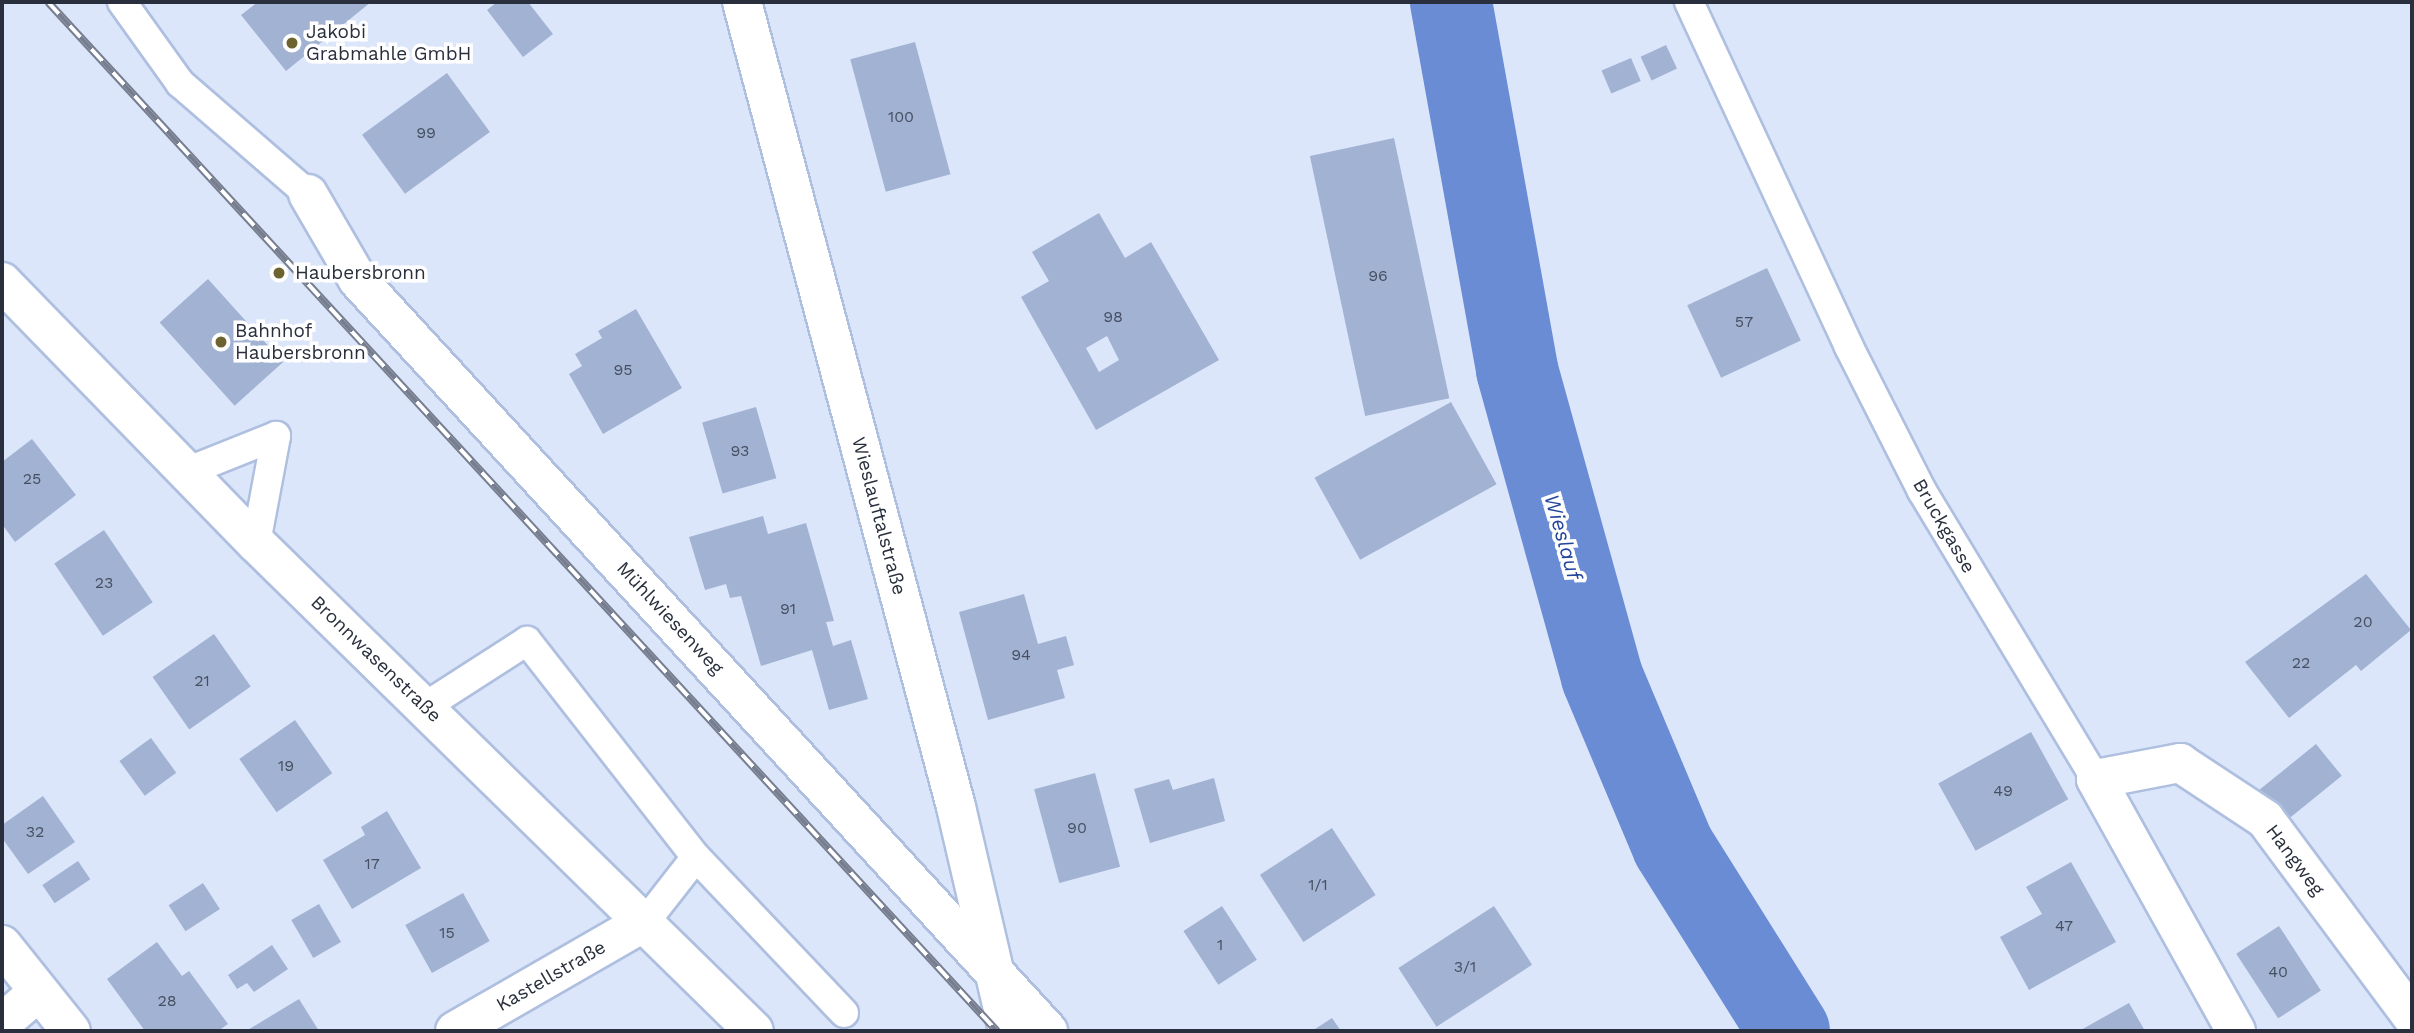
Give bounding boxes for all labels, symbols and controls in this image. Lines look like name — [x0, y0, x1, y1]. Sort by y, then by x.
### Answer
place label: Jakobi Grabmahle GmbH — [306, 21, 471, 65]
marker: Jakobi Grabmahle GmbH — [284, 35, 300, 51]
house number: 100 — [888, 107, 914, 127]
house number: 99 — [416, 123, 436, 143]
place label: Haubersbronn — [295, 262, 426, 284]
marker: Haubersbronn — [269, 263, 289, 283]
house number: 96 — [1368, 266, 1388, 286]
house number: 98 — [1103, 307, 1123, 327]
house number: 57 — [1735, 312, 1753, 332]
place label: Bahnhof Haubersbronn — [235, 320, 366, 364]
marker: Bahnhof Haubersbronn — [213, 334, 229, 350]
house number: 95 — [613, 360, 633, 380]
street label: Wieslauftalstraße — [847, 435, 911, 597]
house number: 93 — [731, 441, 749, 461]
house number: 25 — [23, 469, 41, 489]
street label: Bruckgasse — [1908, 475, 1980, 577]
water label: Wieslauf — [1539, 491, 1587, 583]
street label: Mühlwiesenweg — [612, 557, 728, 679]
house number: 23 — [95, 573, 113, 593]
street label: Bronnwasenstraße — [306, 591, 446, 727]
house number: 91 — [780, 599, 796, 619]
house number: 20 — [2353, 612, 2373, 632]
house number: 94 — [1011, 645, 1031, 665]
house number: 22 — [2292, 653, 2310, 673]
house number: 21 — [194, 671, 210, 691]
house number: 19 — [278, 756, 294, 776]
house number: 49 — [1993, 781, 2013, 801]
house number: 90 — [1067, 818, 1087, 838]
street label: Hangweg — [2261, 820, 2329, 900]
house number: 32 — [26, 822, 44, 842]
house number: 17 — [364, 854, 380, 874]
house number: 1/1 — [1308, 875, 1328, 895]
house number: 47 — [2055, 916, 2073, 936]
house number: 15 — [439, 923, 455, 943]
house number: 1 — [1217, 935, 1223, 955]
street label: Kastellstraße — [492, 936, 610, 1016]
house number: 3/1 — [1454, 957, 1476, 977]
house number: 40 — [2268, 962, 2288, 982]
house number: 28 — [157, 991, 177, 1011]

